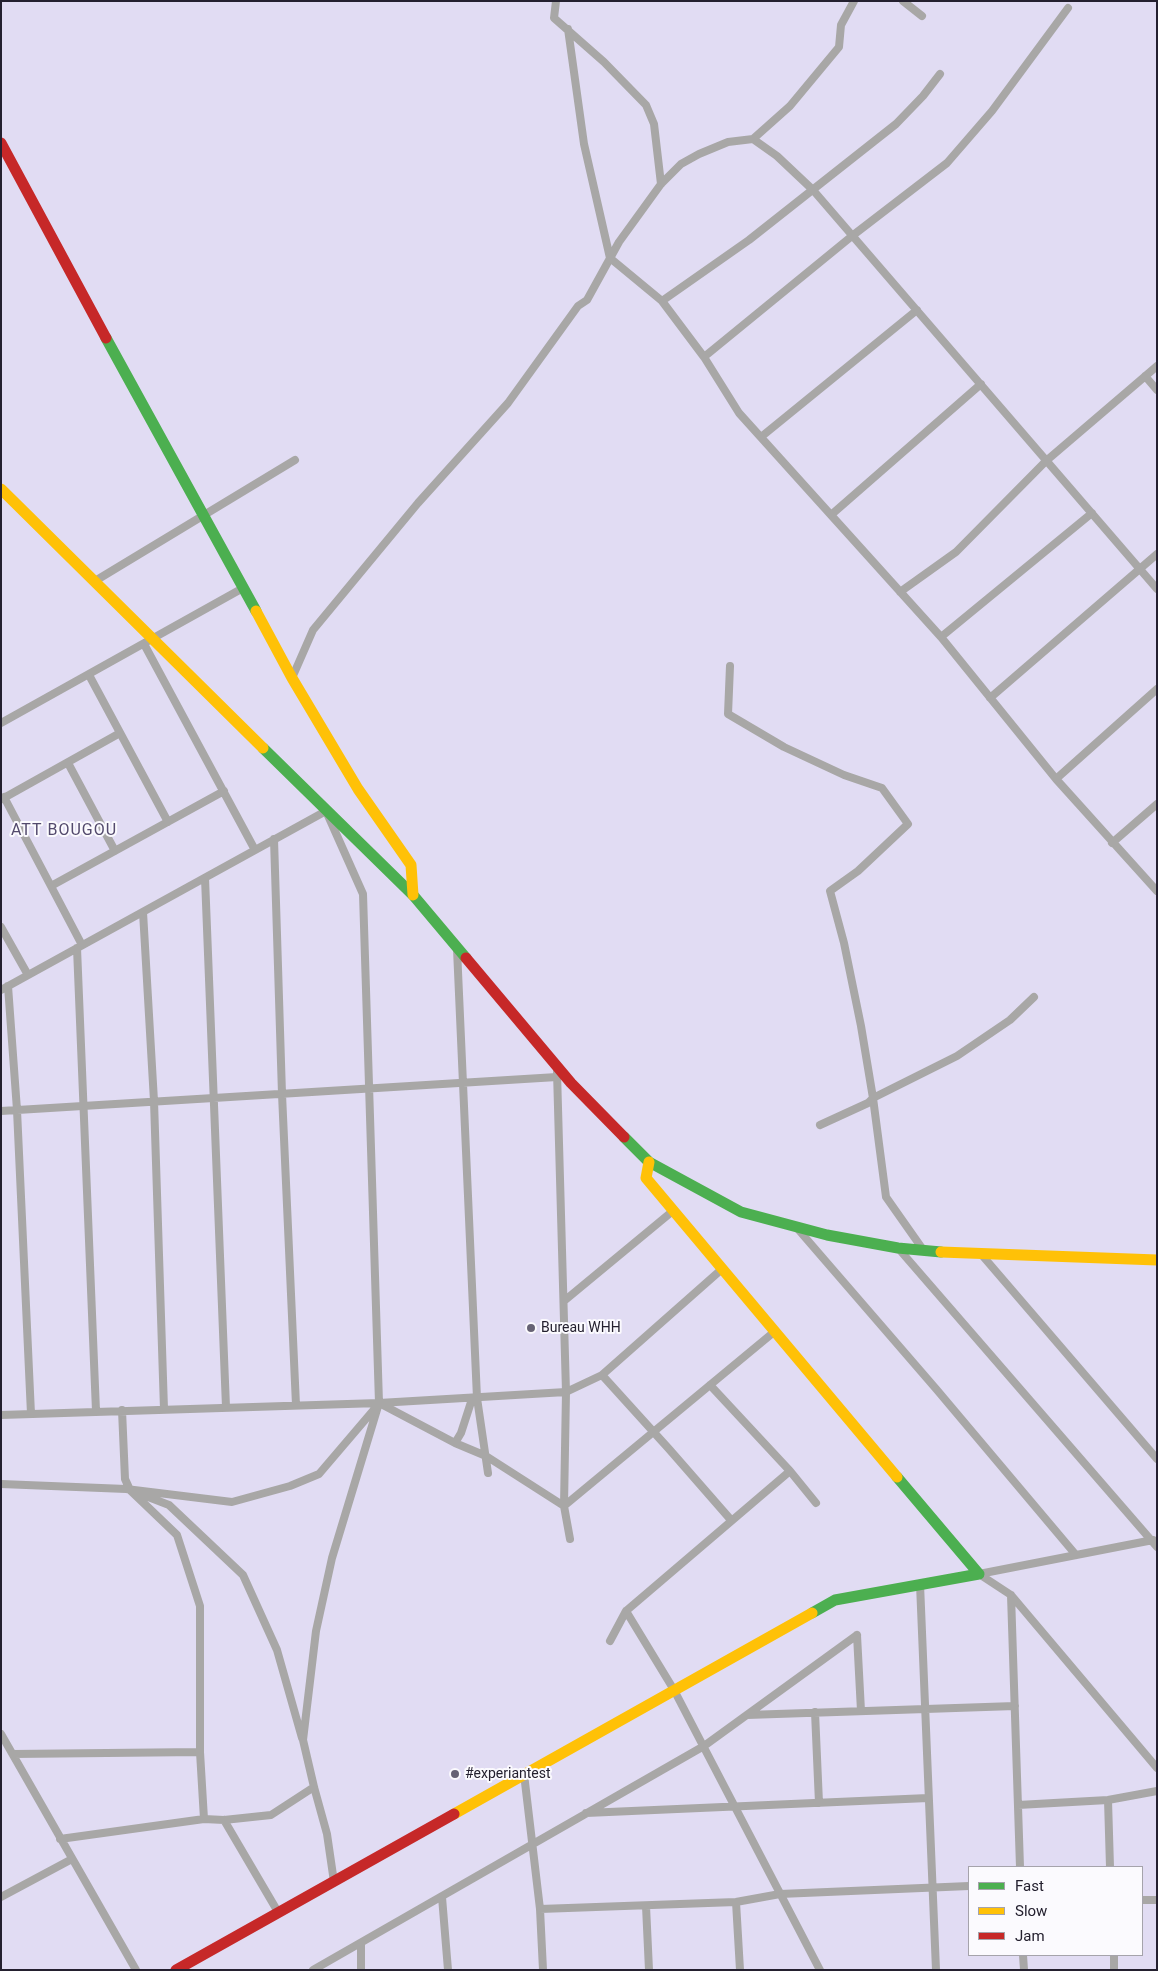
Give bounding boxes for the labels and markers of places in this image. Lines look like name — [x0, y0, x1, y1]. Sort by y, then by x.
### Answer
place label: Bureau WHH — [541, 1320, 621, 1336]
marker: Bureau WHH — [525, 1322, 537, 1334]
place label: #experiantest — [465, 1766, 551, 1782]
marker: #experiantest — [449, 1768, 461, 1780]

